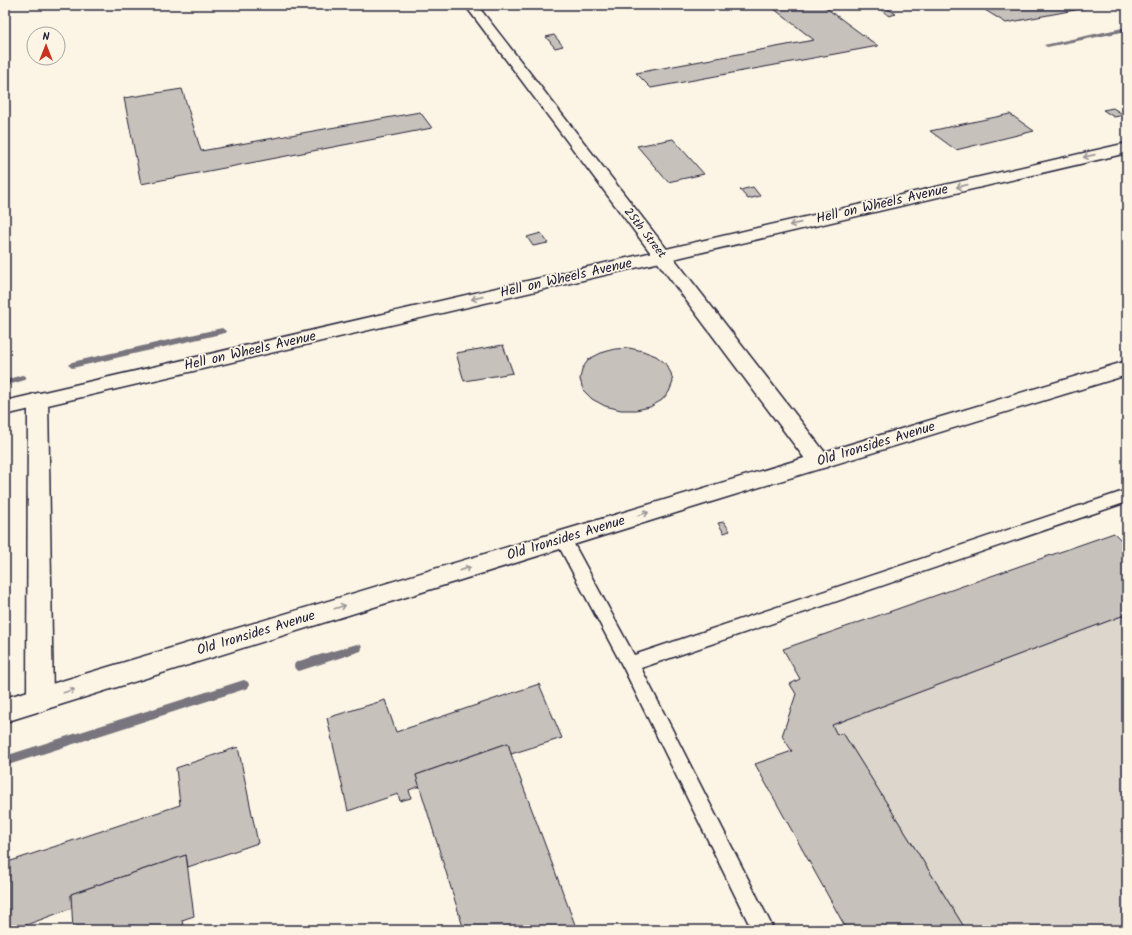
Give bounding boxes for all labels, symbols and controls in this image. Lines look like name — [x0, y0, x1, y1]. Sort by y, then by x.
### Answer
north arrow — [26, 26, 66, 66]
text: N — [43, 28, 50, 46]
one-way arrow — [1083, 153, 1096, 161]
street label: Hell on Wheels Avenue — [814, 178, 951, 230]
one-way arrow — [956, 182, 969, 190]
street label: 25th Street — [619, 204, 671, 263]
one-way arrow — [789, 221, 802, 229]
street label: Hell on Wheels Avenue — [498, 252, 635, 304]
one-way arrow — [471, 295, 484, 303]
street label: Hell on Wheels Avenue — [182, 325, 319, 377]
street label: Old Ironsides Avenue — [814, 415, 939, 472]
street label: Old Ironsides Avenue — [504, 509, 629, 566]
one-way arrow — [636, 510, 649, 517]
one-way arrow — [458, 565, 471, 572]
one-way arrow — [334, 603, 347, 610]
street label: Old Ironsides Avenue — [194, 604, 319, 661]
one-way arrow — [62, 687, 75, 694]

